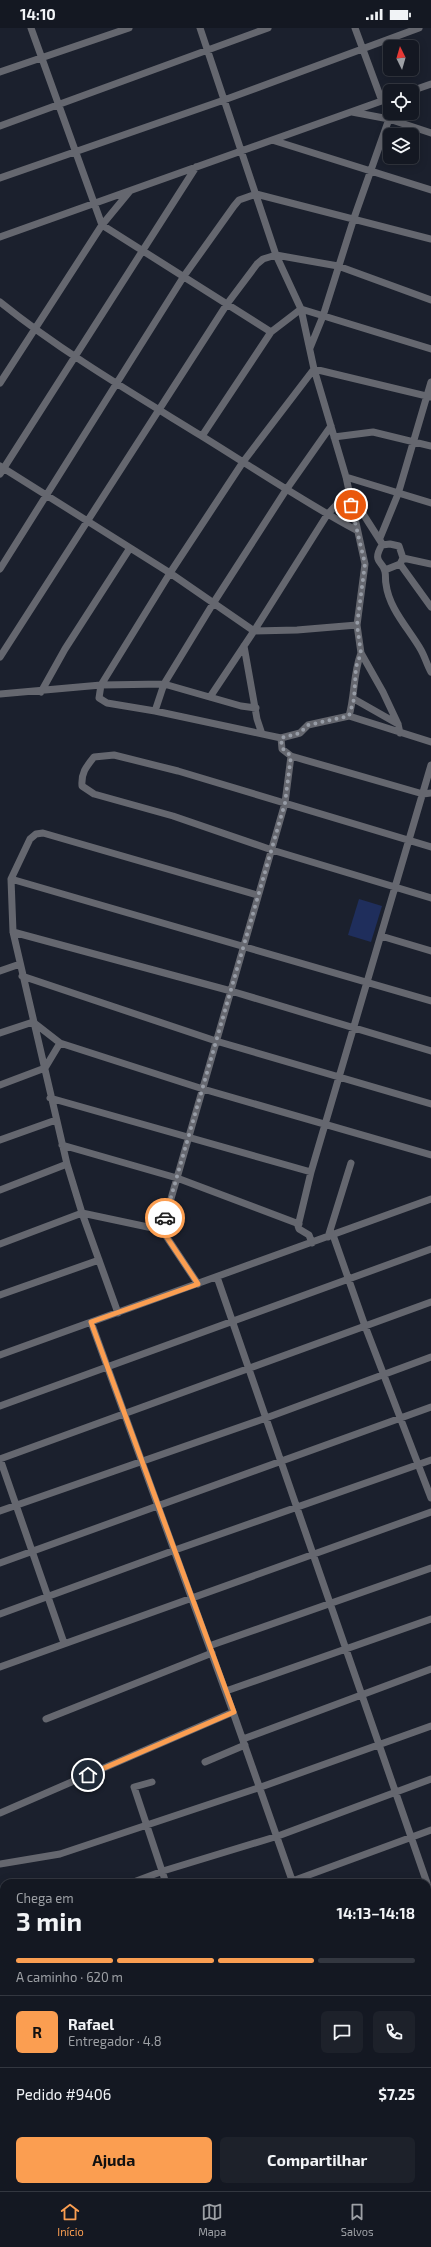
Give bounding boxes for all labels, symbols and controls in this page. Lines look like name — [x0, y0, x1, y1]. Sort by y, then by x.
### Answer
text: 14:10 — [20, 5, 56, 23]
north arrow — [383, 40, 419, 76]
map controls — [383, 40, 419, 164]
button: locate — [383, 84, 419, 120]
button: layers — [383, 128, 419, 164]
pin — [334, 488, 368, 522]
icon: bag — [340, 494, 362, 516]
courier — [145, 1198, 185, 1238]
icon: car — [154, 1207, 176, 1229]
pin — [71, 1758, 105, 1792]
icon: home — [77, 1764, 99, 1786]
text: Chega em — [16, 1890, 74, 1906]
text: 14:13–14:18 — [336, 1904, 415, 1922]
text: 3 min — [16, 1905, 82, 1936]
text: A caminho · 620 m — [16, 1969, 123, 1985]
button: chat — [321, 2011, 363, 2053]
button: phone — [373, 2011, 415, 2053]
text: Rafael — [68, 2015, 114, 2033]
text: R — [32, 2023, 42, 2041]
text: Entregador · 4.8 — [68, 2033, 162, 2049]
text: Pedido #9406 — [16, 2085, 111, 2103]
text: $7.25 — [378, 2085, 415, 2103]
button: Ajuda — [16, 2137, 212, 2183]
button: Compartilhar — [220, 2137, 415, 2183]
tab: Início — [57, 2201, 84, 2238]
tab: Mapa — [198, 2201, 226, 2238]
tab: Salvos — [341, 2201, 374, 2238]

